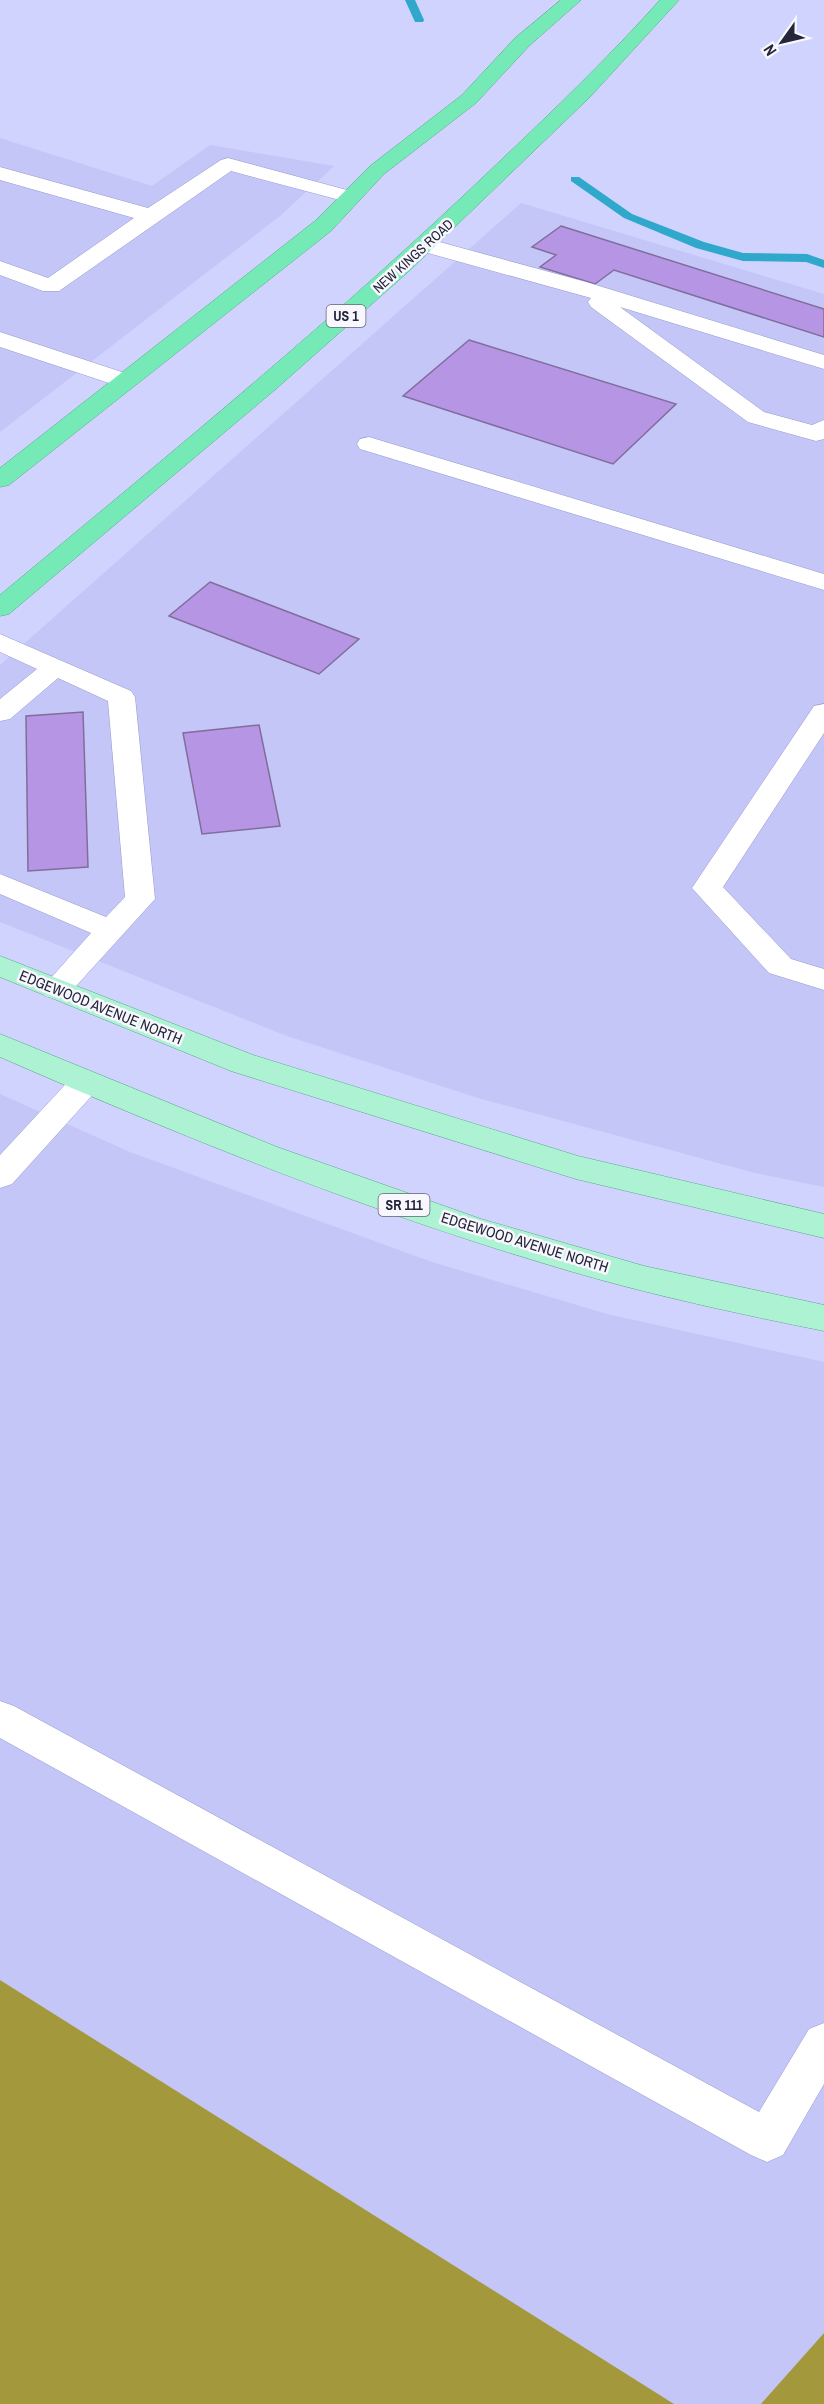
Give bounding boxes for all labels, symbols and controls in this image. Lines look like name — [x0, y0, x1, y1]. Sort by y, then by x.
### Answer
north arrow — [752, 12, 812, 72]
text: N — [758, 40, 781, 60]
street label: NEW KINGS ROAD — [369, 215, 457, 297]
road number: US 1 — [326, 305, 366, 327]
street label: EDGEWOOD AVENUE NORTH — [16, 965, 186, 1049]
road number: SR 111 — [378, 1194, 430, 1216]
street label: EDGEWOOD AVENUE NORTH — [439, 1207, 611, 1277]

